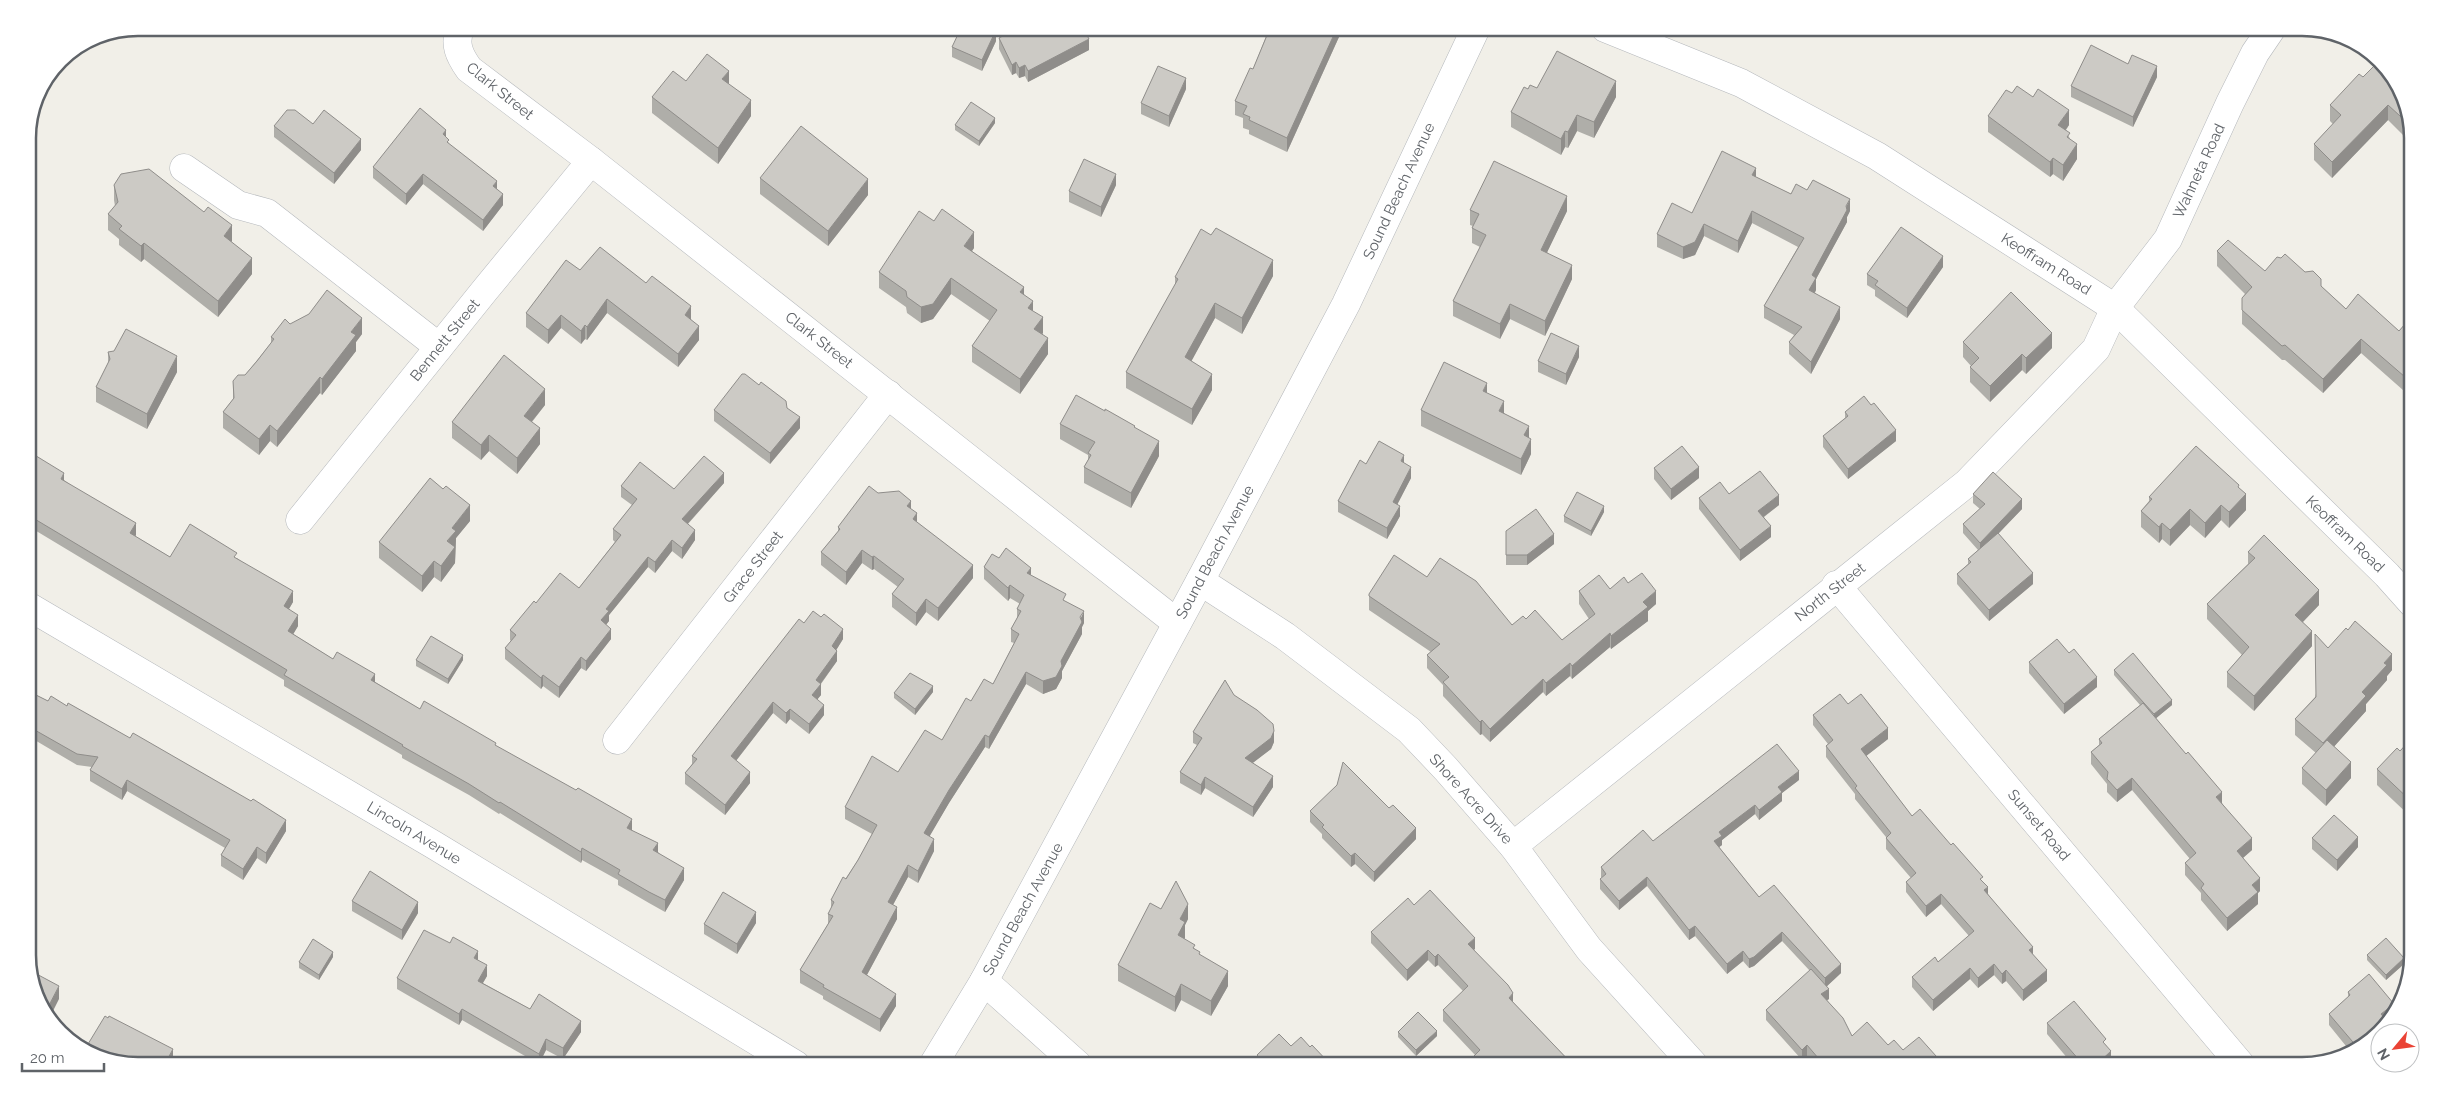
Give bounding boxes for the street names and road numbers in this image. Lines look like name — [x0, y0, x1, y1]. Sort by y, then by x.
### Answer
street label: Clark Street — [463, 58, 537, 124]
street label: Sound Beach Avenue — [1359, 120, 1439, 262]
street label: Wahneta Road — [2169, 121, 2229, 221]
street label: Keoffram Road — [1998, 229, 2094, 299]
street label: Bennett Street — [406, 295, 484, 385]
street label: Clark Street — [781, 308, 857, 372]
street label: Sound Beach Avenue — [1172, 482, 1258, 622]
street label: Keoffram Road — [2302, 492, 2388, 576]
street label: Grace Street — [719, 527, 787, 607]
street label: North Street — [1791, 559, 1869, 625]
street label: Shore Acre Drive — [1426, 750, 1516, 848]
street label: Sunset Road — [2004, 786, 2074, 864]
street label: Lincoln Avenue — [364, 798, 465, 868]
street label: Sound Beach Avenue — [979, 839, 1067, 978]

